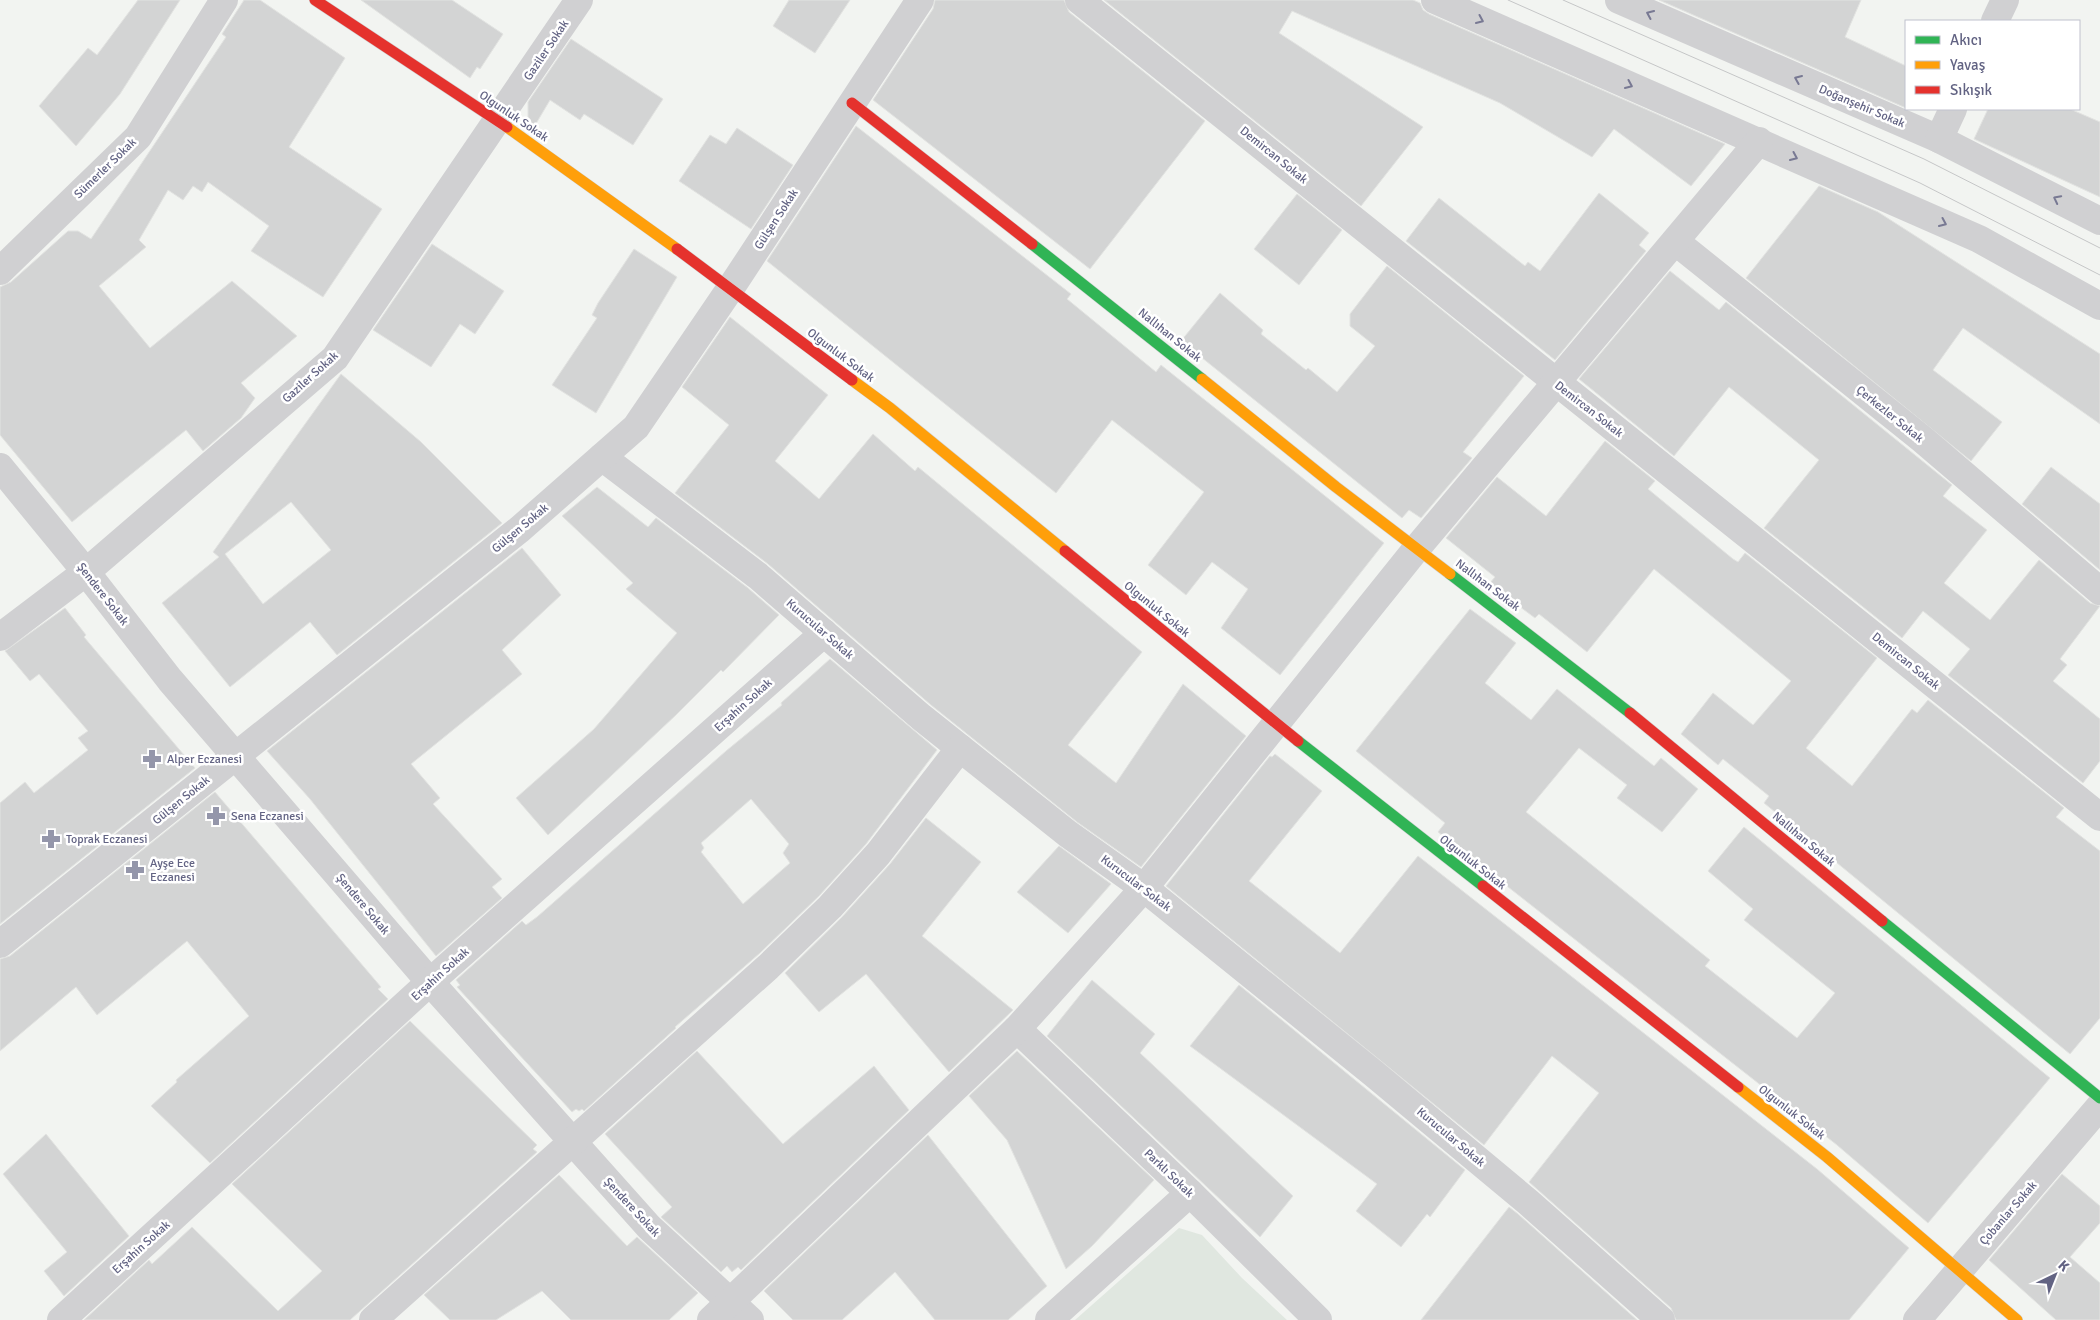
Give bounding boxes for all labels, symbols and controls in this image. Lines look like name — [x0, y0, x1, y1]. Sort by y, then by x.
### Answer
one-way arrow — [1646, 9, 1655, 20]
one-way arrow — [1475, 13, 1484, 24]
street label: Gaziler Sokak — [521, 17, 572, 83]
legend — [1905, 20, 2080, 110]
text: Akıcı — [1950, 31, 1982, 49]
text: Yavaş — [1950, 56, 1986, 74]
one-way arrow — [1794, 75, 1803, 86]
one-way arrow — [1624, 78, 1633, 89]
text: Sıkışık — [1950, 81, 1993, 99]
street label: Doğanşehir Sokak — [1816, 82, 1907, 131]
street label: Olgunluk Sokak — [476, 88, 551, 145]
street label: Demircan Sokak — [1237, 124, 1311, 187]
street label: Sümerler Sokak — [71, 135, 140, 202]
one-way arrow — [1789, 150, 1798, 161]
street label: Gülşen Sokak — [751, 186, 802, 252]
one-way arrow — [2053, 195, 2062, 205]
one-way arrow — [1938, 216, 1947, 227]
street label: Nallıhan Sokak — [1135, 305, 1204, 366]
street label: Olgunluk Sokak — [804, 325, 877, 386]
street label: Gaziler Sokak — [279, 348, 341, 406]
street label: Demircan Sokak — [1551, 378, 1626, 441]
street label: Çerkezler Sokak — [1853, 383, 1926, 446]
street label: Gülşen Sokak — [489, 500, 552, 556]
street label: Nallıhan Sokak — [1452, 556, 1523, 615]
street label: Şendere Sokak — [73, 560, 132, 629]
street label: Olgunluk Sokak — [1121, 578, 1193, 641]
street label: Kurucular Sokak — [783, 596, 856, 663]
street label: Demircan Sokak — [1869, 630, 1943, 693]
street label: Erşahin Sokak — [711, 676, 775, 735]
pharmacy icon: Alper Eczanesi — [141, 748, 163, 770]
place label: Alper Eczanesi — [167, 752, 242, 767]
street label: Gülşen Sokak — [150, 773, 213, 828]
pharmacy icon: Sena Eczanesi — [205, 805, 227, 827]
place label: Sena Eczanesi — [231, 809, 304, 824]
street label: Nallıhan Sokak — [1769, 809, 1838, 870]
pharmacy icon: Toprak Eczanesi — [40, 828, 62, 850]
place label: Toprak Eczanesi — [66, 832, 147, 847]
street label: Olgunluk Sokak — [1436, 832, 1509, 893]
street label: Kurucular Sokak — [1097, 852, 1174, 915]
place label: Ayşe Ece Eczanesi — [150, 856, 195, 885]
pharmacy icon: Ayşe Ece Eczanesi — [124, 859, 146, 881]
street label: Şendere Sokak — [333, 871, 393, 938]
street label: Erşahin Sokak — [408, 945, 472, 1004]
street label: Olgunluk Sokak — [1755, 1082, 1828, 1143]
street label: Kurucular Sokak — [1414, 1105, 1488, 1170]
street label: Parklı Sokak — [1141, 1146, 1197, 1201]
street label: Şendere Sokak — [600, 1175, 663, 1240]
street label: Çobanlar Sokak — [1976, 1178, 2040, 1248]
street label: Erşahin Sokak — [109, 1218, 173, 1277]
north arrow — [2030, 1250, 2080, 1300]
text: K — [2055, 1257, 2073, 1275]

